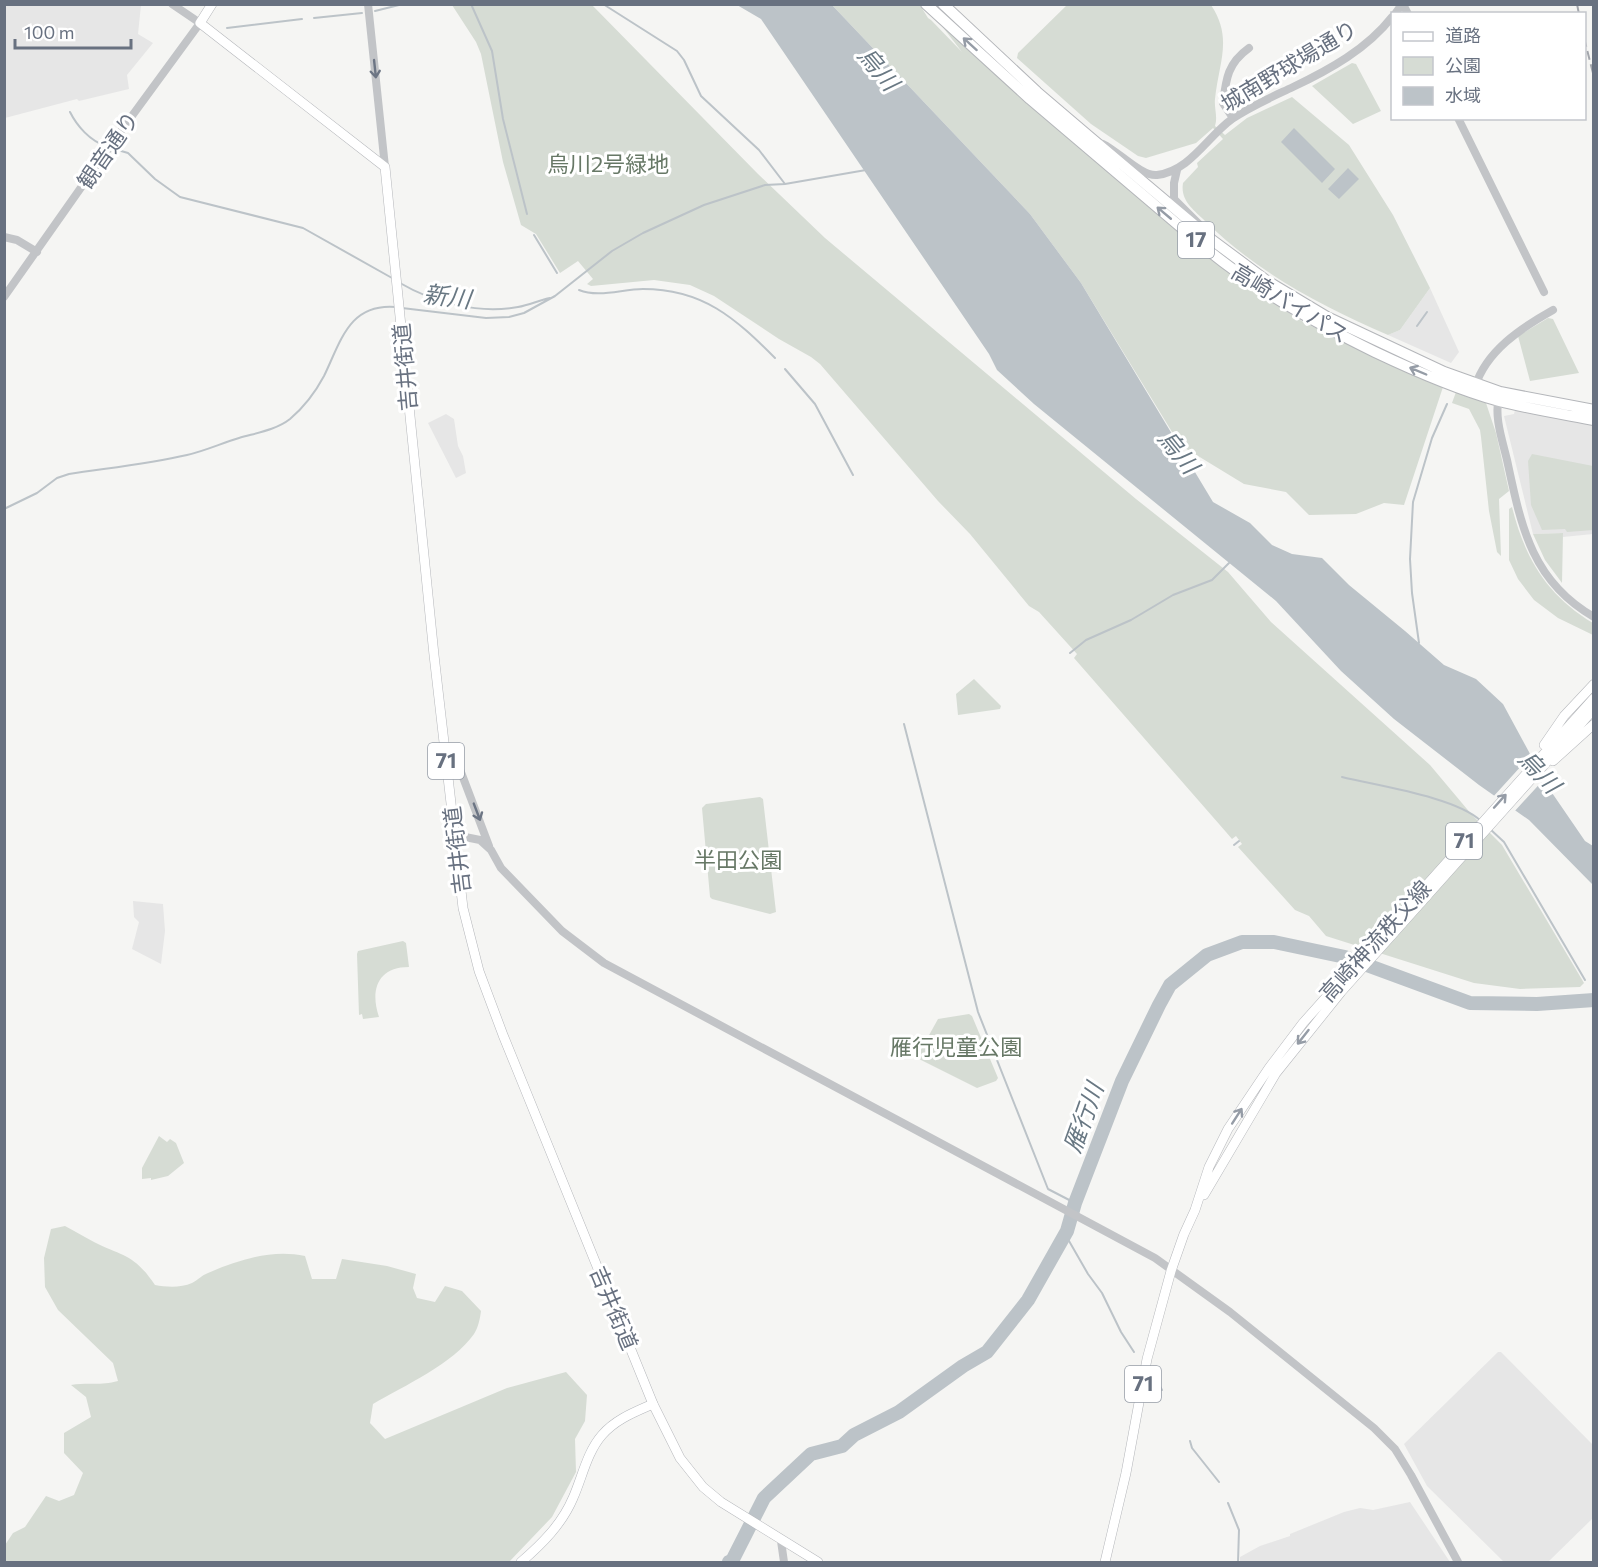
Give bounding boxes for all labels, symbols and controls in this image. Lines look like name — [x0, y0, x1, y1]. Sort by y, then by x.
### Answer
scale bar — [15, 12, 130, 50]
legend — [1391, 12, 1586, 120]
street label: 城南野球場通り — [1216, 14, 1362, 117]
text: 100 m — [24, 21, 74, 43]
text: 道路 — [1445, 24, 1481, 46]
one-way arrow — [963, 37, 978, 51]
water label: 烏川 — [853, 40, 908, 98]
text: 公園 — [1445, 54, 1481, 76]
one-way arrow — [370, 58, 381, 78]
text: 水域 — [1445, 84, 1481, 106]
street label: 観音通り — [71, 106, 144, 194]
park label: 烏川2号緑地 — [547, 150, 669, 177]
one-way arrow — [1156, 207, 1172, 220]
road number: 17 — [1178, 222, 1214, 258]
street label: 高崎バイパス — [1227, 257, 1354, 348]
water label: 新川 — [422, 278, 476, 313]
street label: 吉井街道 — [387, 322, 422, 412]
one-way arrow — [1409, 365, 1427, 376]
water label: 烏川 — [1153, 423, 1207, 481]
road number: 71 — [428, 743, 464, 779]
water label: 烏川 — [1513, 744, 1569, 801]
one-way arrow — [1493, 794, 1507, 809]
one-way arrow — [472, 803, 483, 821]
street label: 吉井街道 — [438, 805, 475, 895]
road number: 71 — [1446, 823, 1482, 859]
park label: 半田公園 — [694, 846, 782, 873]
street label: 高崎神流秩父線 — [1313, 874, 1436, 1007]
one-way arrow — [1297, 1029, 1310, 1045]
park label: 雁行児童公園 — [890, 1033, 1022, 1060]
water label: 雁行川 — [1057, 1076, 1110, 1156]
one-way arrow — [1232, 1108, 1244, 1125]
street label: 吉井街道 — [585, 1262, 644, 1354]
road number: 71 — [1125, 1366, 1161, 1402]

